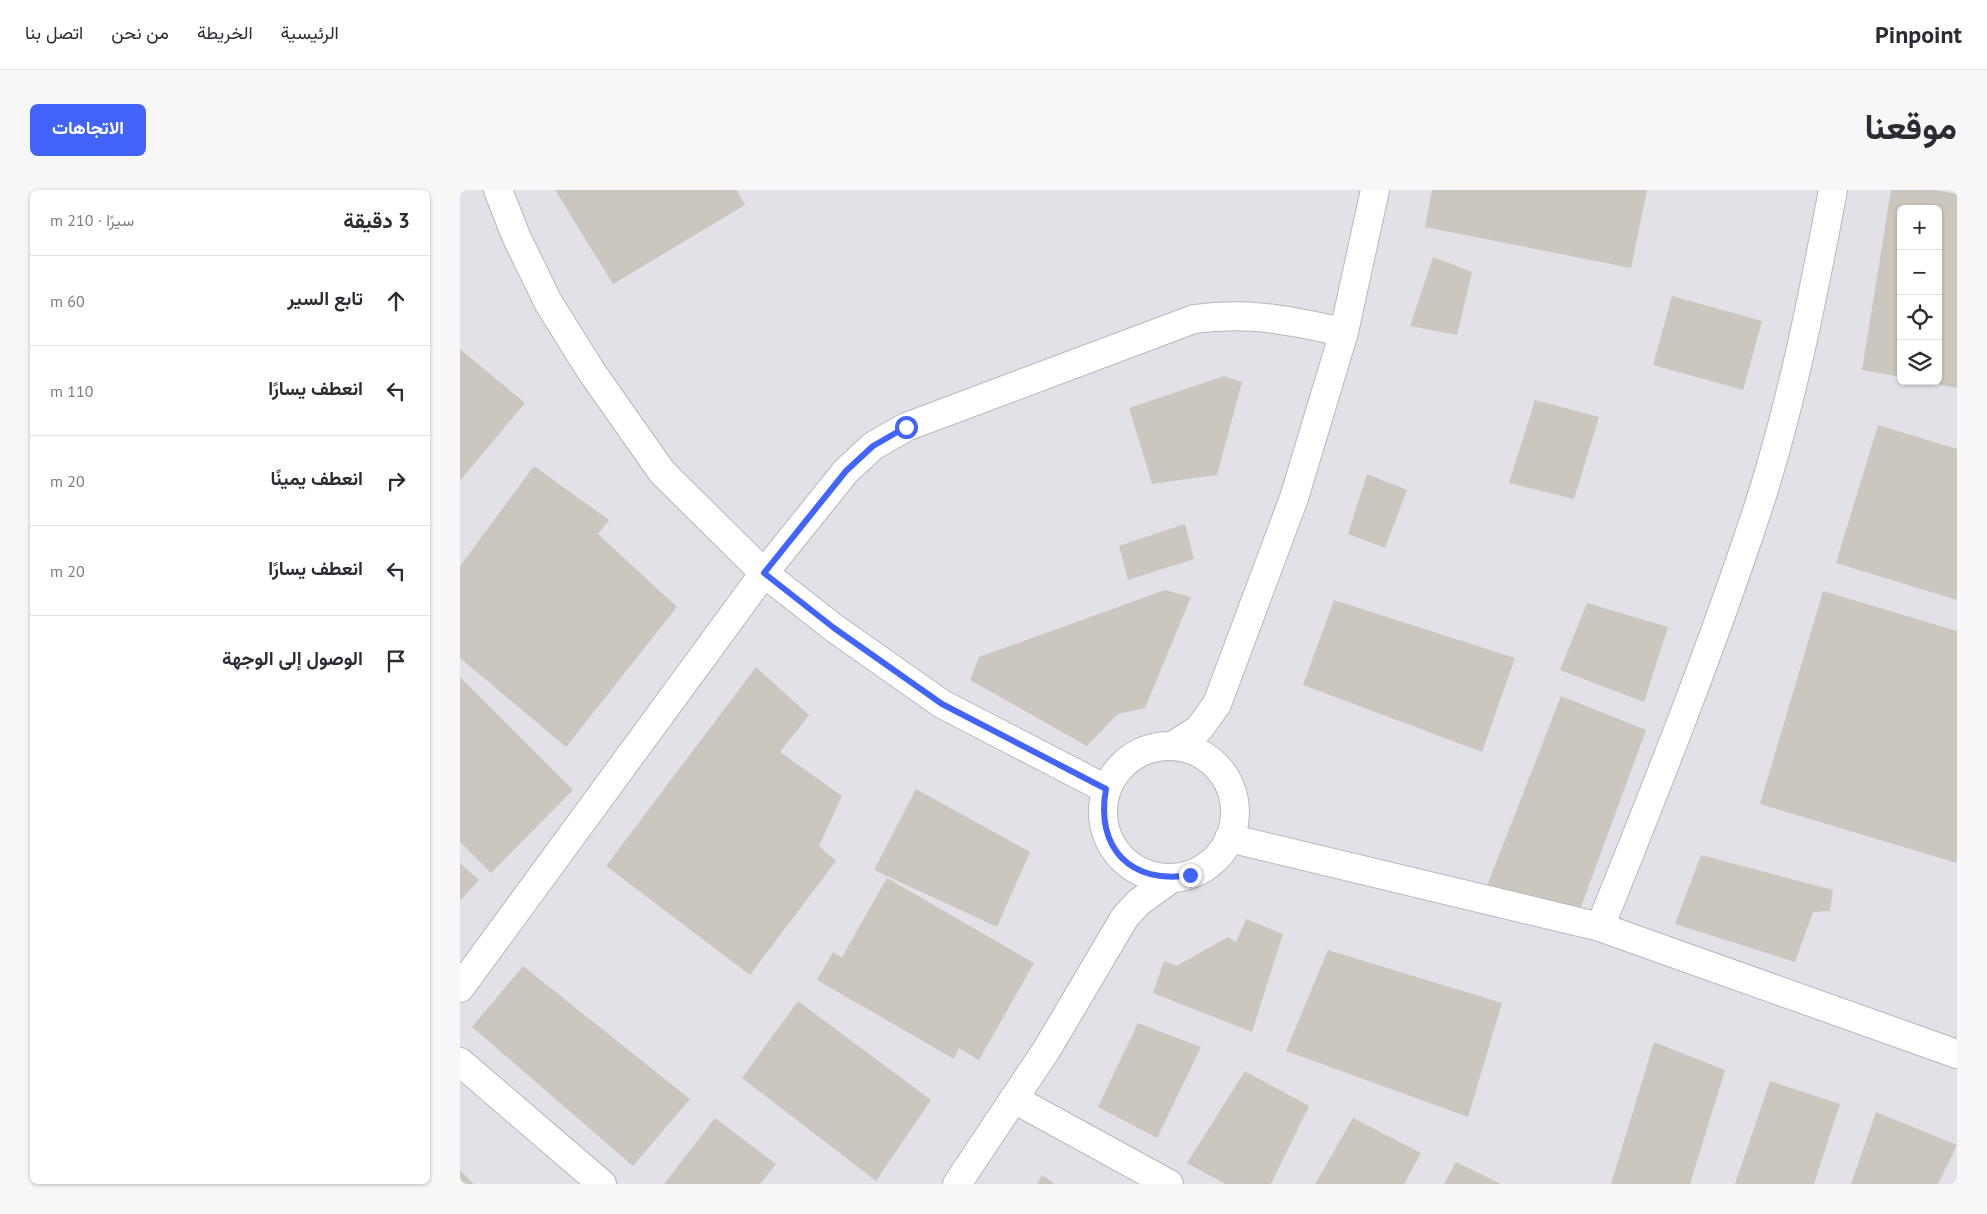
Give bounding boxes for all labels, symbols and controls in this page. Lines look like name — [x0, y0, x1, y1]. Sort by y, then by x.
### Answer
text: Pinpoint — [1875, 19, 1962, 50]
text: اتصل بنا — [25, 21, 83, 44]
text: من نحن — [111, 21, 169, 44]
text: الخريطة — [197, 21, 253, 44]
text: الرئيسية — [281, 21, 339, 44]
text: موقعنا — [1864, 103, 1957, 149]
button: الاتجاهات — [30, 104, 146, 156]
map controls — [1897, 205, 1942, 385]
button: + — [1897, 205, 1942, 250]
text: 3 دقيقة — [343, 207, 410, 234]
text: سيرًا · 210 m — [50, 210, 134, 230]
button: − — [1897, 250, 1942, 295]
text: تابع السير — [287, 286, 363, 310]
icon: ahead — [382, 287, 410, 315]
text: 60 m — [50, 291, 85, 311]
button: locate — [1897, 295, 1942, 340]
button: layers — [1897, 340, 1942, 385]
text: انعطف يسارًا — [268, 376, 363, 400]
icon: left — [382, 377, 410, 405]
text: 110 m — [50, 381, 93, 401]
route start — [895, 416, 918, 439]
text: انعطف يمينًا — [271, 466, 363, 490]
icon: right — [382, 467, 410, 495]
text: 20 m — [50, 471, 85, 491]
text: انعطف يسارًا — [268, 556, 363, 580]
icon: left — [382, 557, 410, 585]
text: 20 m — [50, 561, 85, 581]
text: الوصول إلى الوجهة — [222, 646, 363, 670]
icon: arrive — [382, 647, 410, 675]
route end — [1179, 864, 1202, 887]

